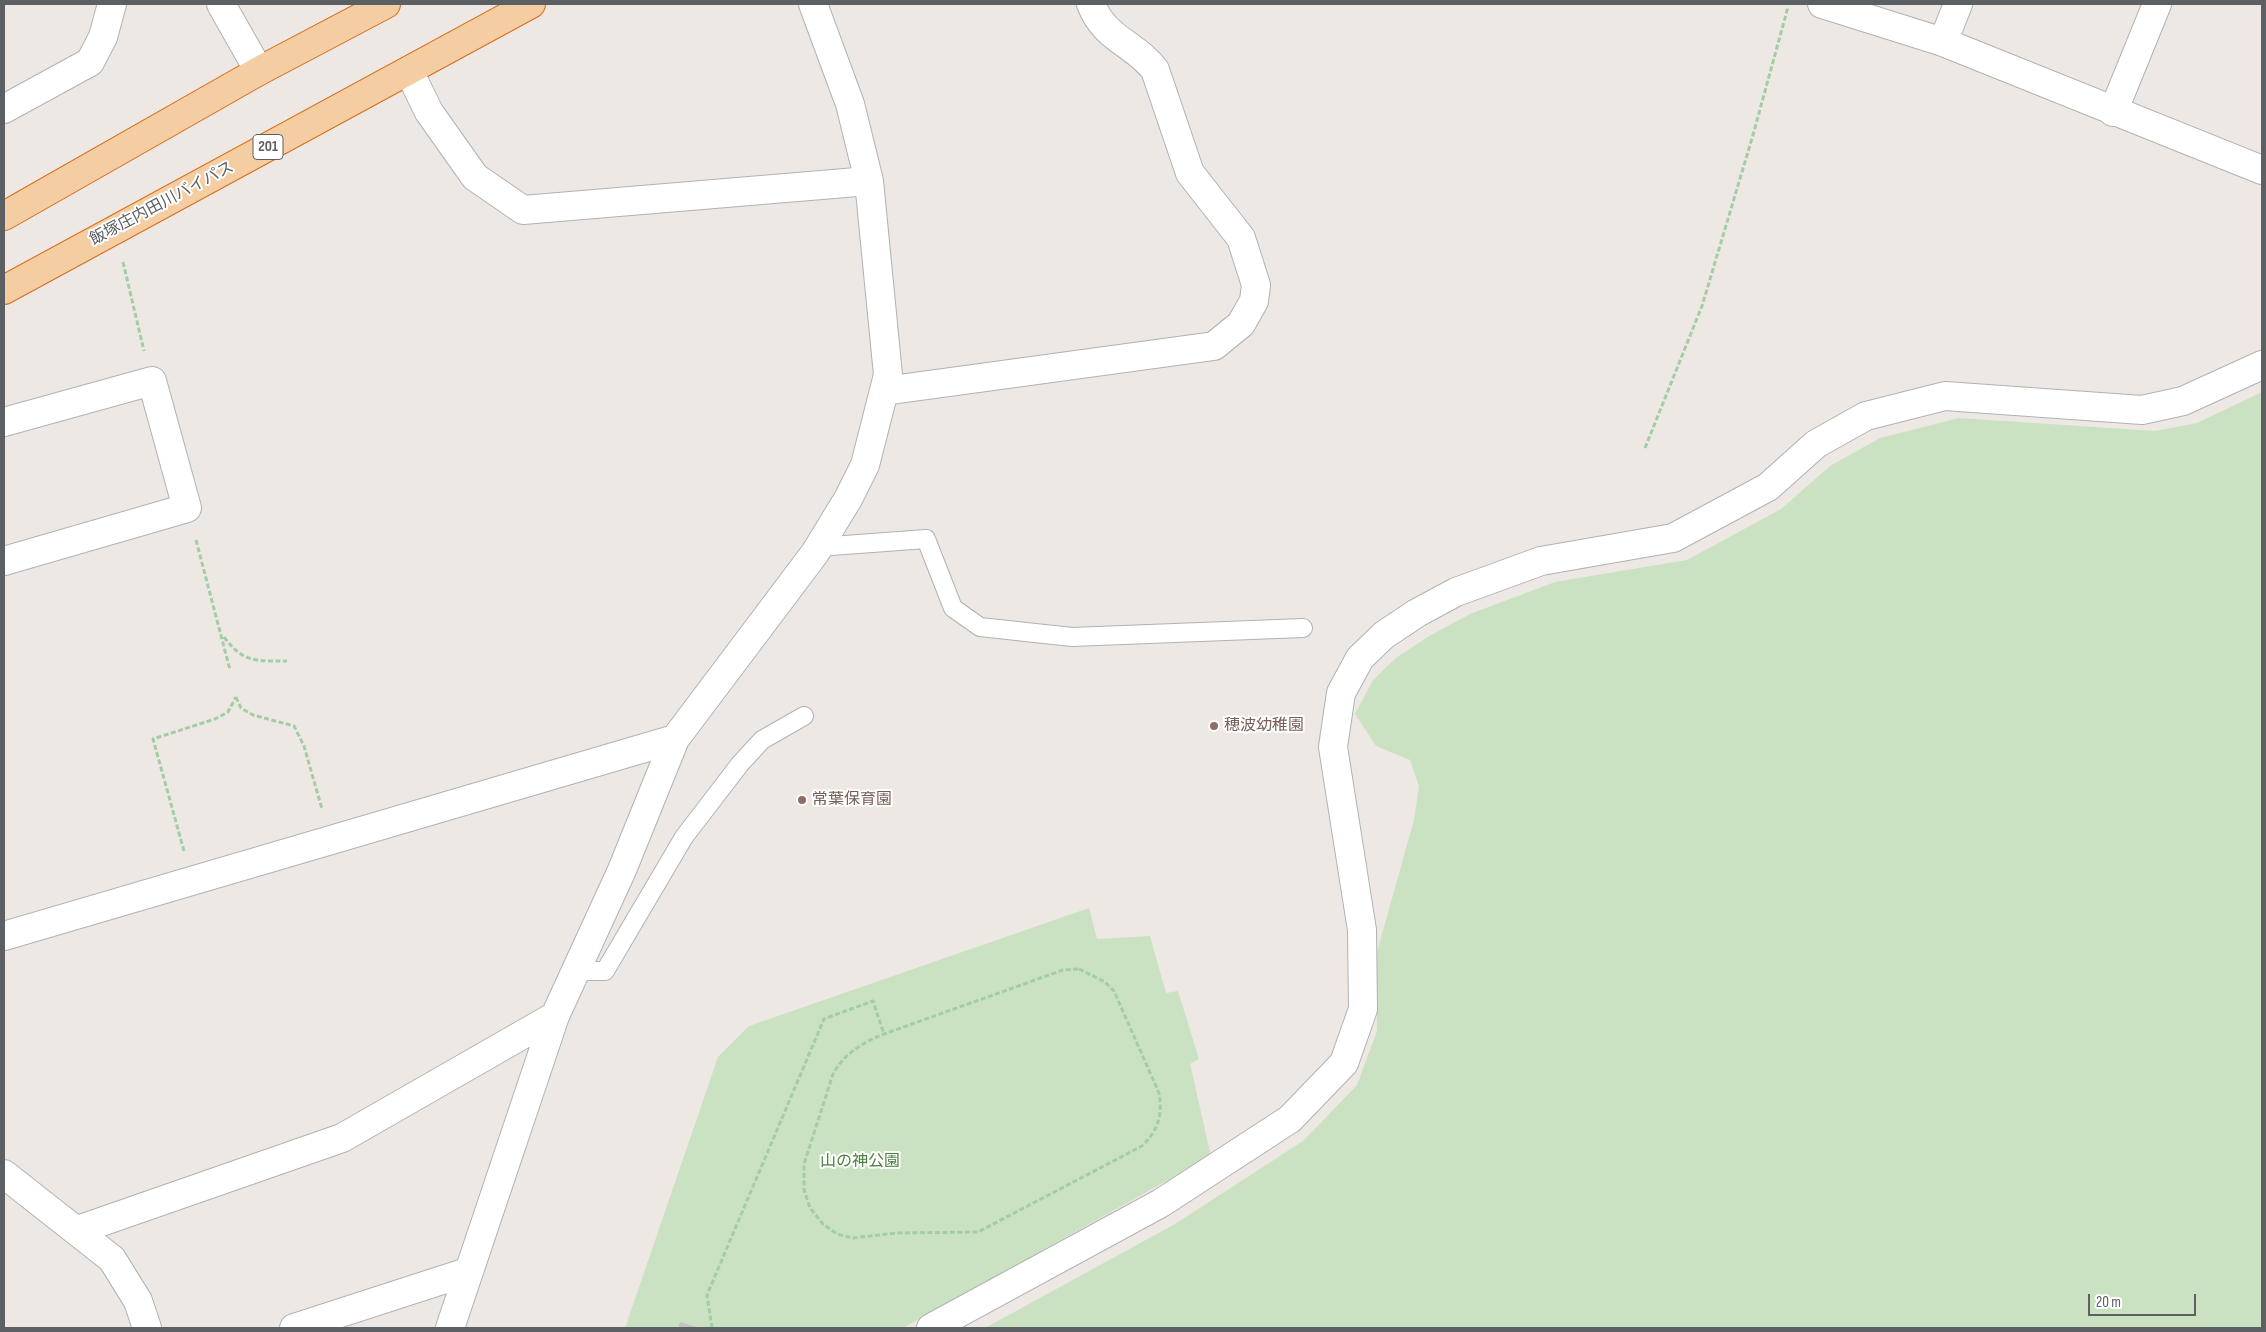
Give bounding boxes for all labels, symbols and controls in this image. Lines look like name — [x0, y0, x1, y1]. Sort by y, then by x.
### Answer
road number: 201 — [253, 134, 283, 160]
street label: 飯塚庄内田川バイパス — [87, 158, 237, 250]
place label: 穂波幼稚園 — [1224, 716, 1304, 736]
marker: 穂波幼稚園 — [1208, 720, 1220, 732]
place label: 常葉保育園 — [812, 790, 892, 810]
marker: 常葉保育園 — [796, 794, 808, 806]
park label: 山の神公園 — [820, 1152, 900, 1172]
scale bar — [2091, 1284, 2198, 1316]
text: 20 m — [2096, 1293, 2121, 1312]

